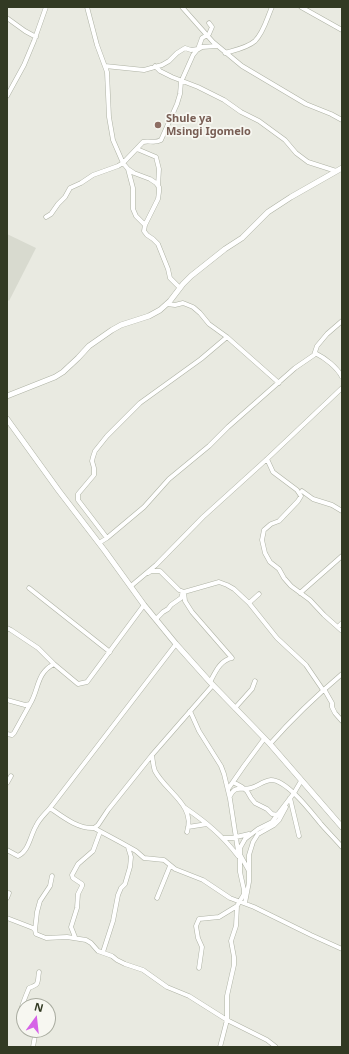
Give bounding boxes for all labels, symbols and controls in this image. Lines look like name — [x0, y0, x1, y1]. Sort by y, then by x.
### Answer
place label: Shule ya Msingi Igomelo — [166, 112, 251, 138]
marker: Shule ya Msingi Igomelo — [153, 120, 163, 130]
north arrow — [16, 998, 56, 1038]
text: N — [33, 998, 45, 1015]

